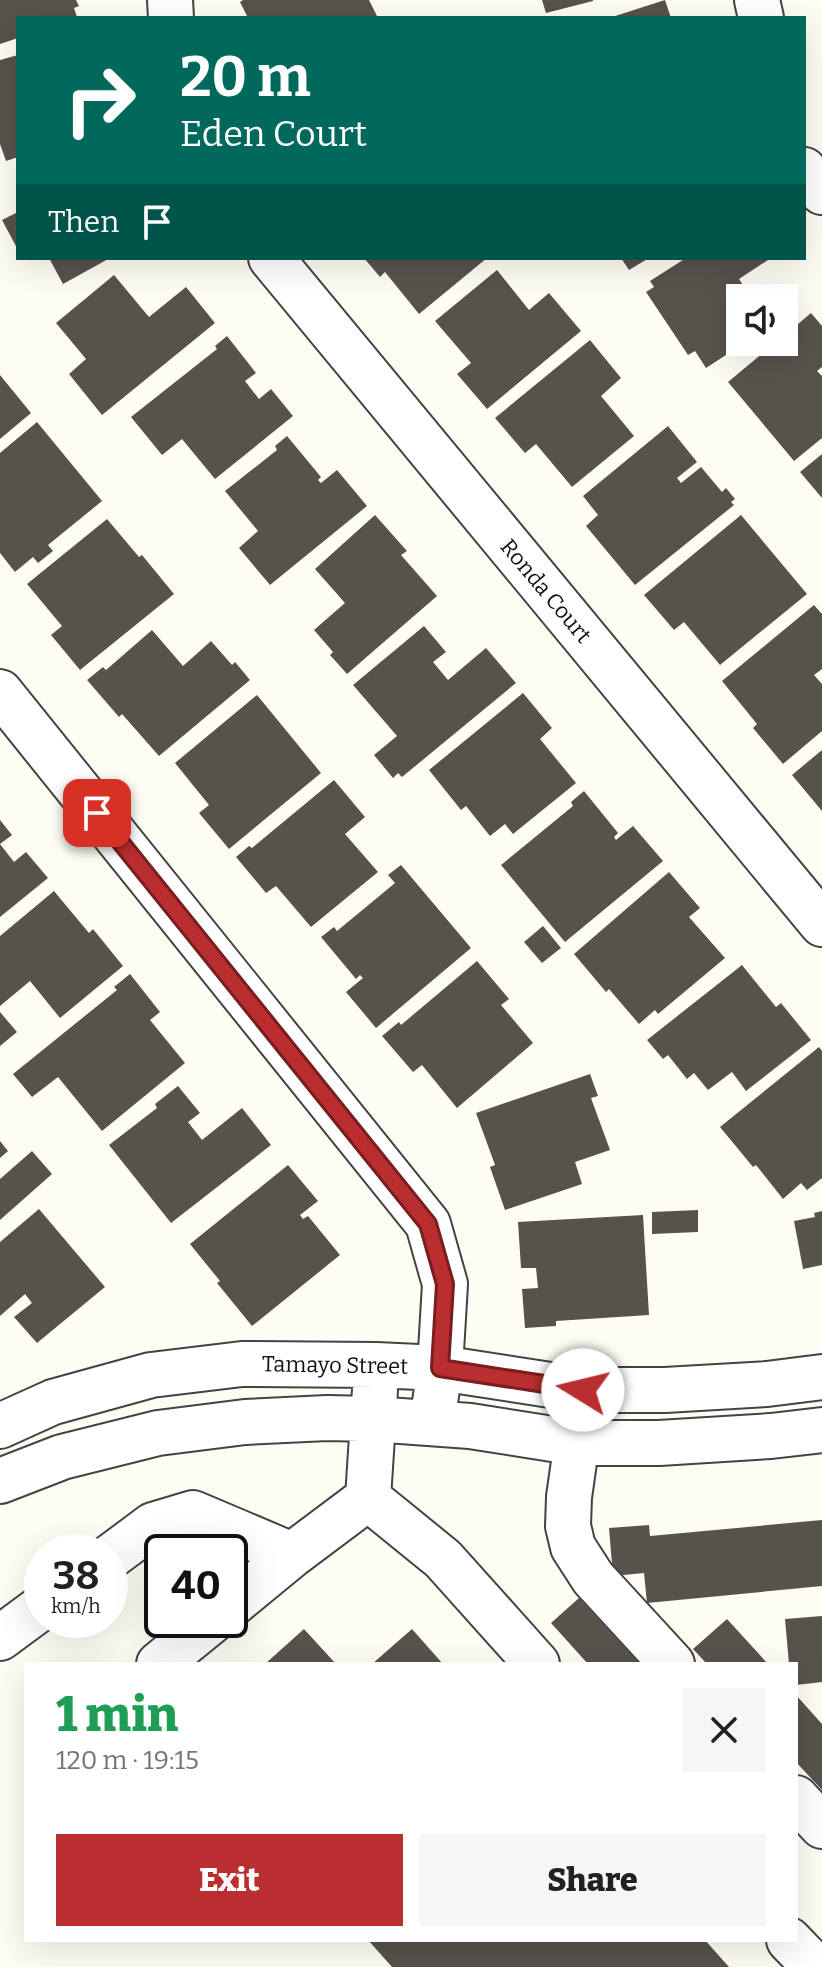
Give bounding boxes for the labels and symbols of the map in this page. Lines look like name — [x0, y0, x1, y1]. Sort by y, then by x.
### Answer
street label: Ronda Court — [495, 534, 597, 648]
pin — [63, 779, 131, 847]
position arrow — [541, 1348, 625, 1432]
street label: Tamayo Street — [262, 1350, 408, 1380]
speed limit sign: 40 — [144, 1534, 248, 1638]

